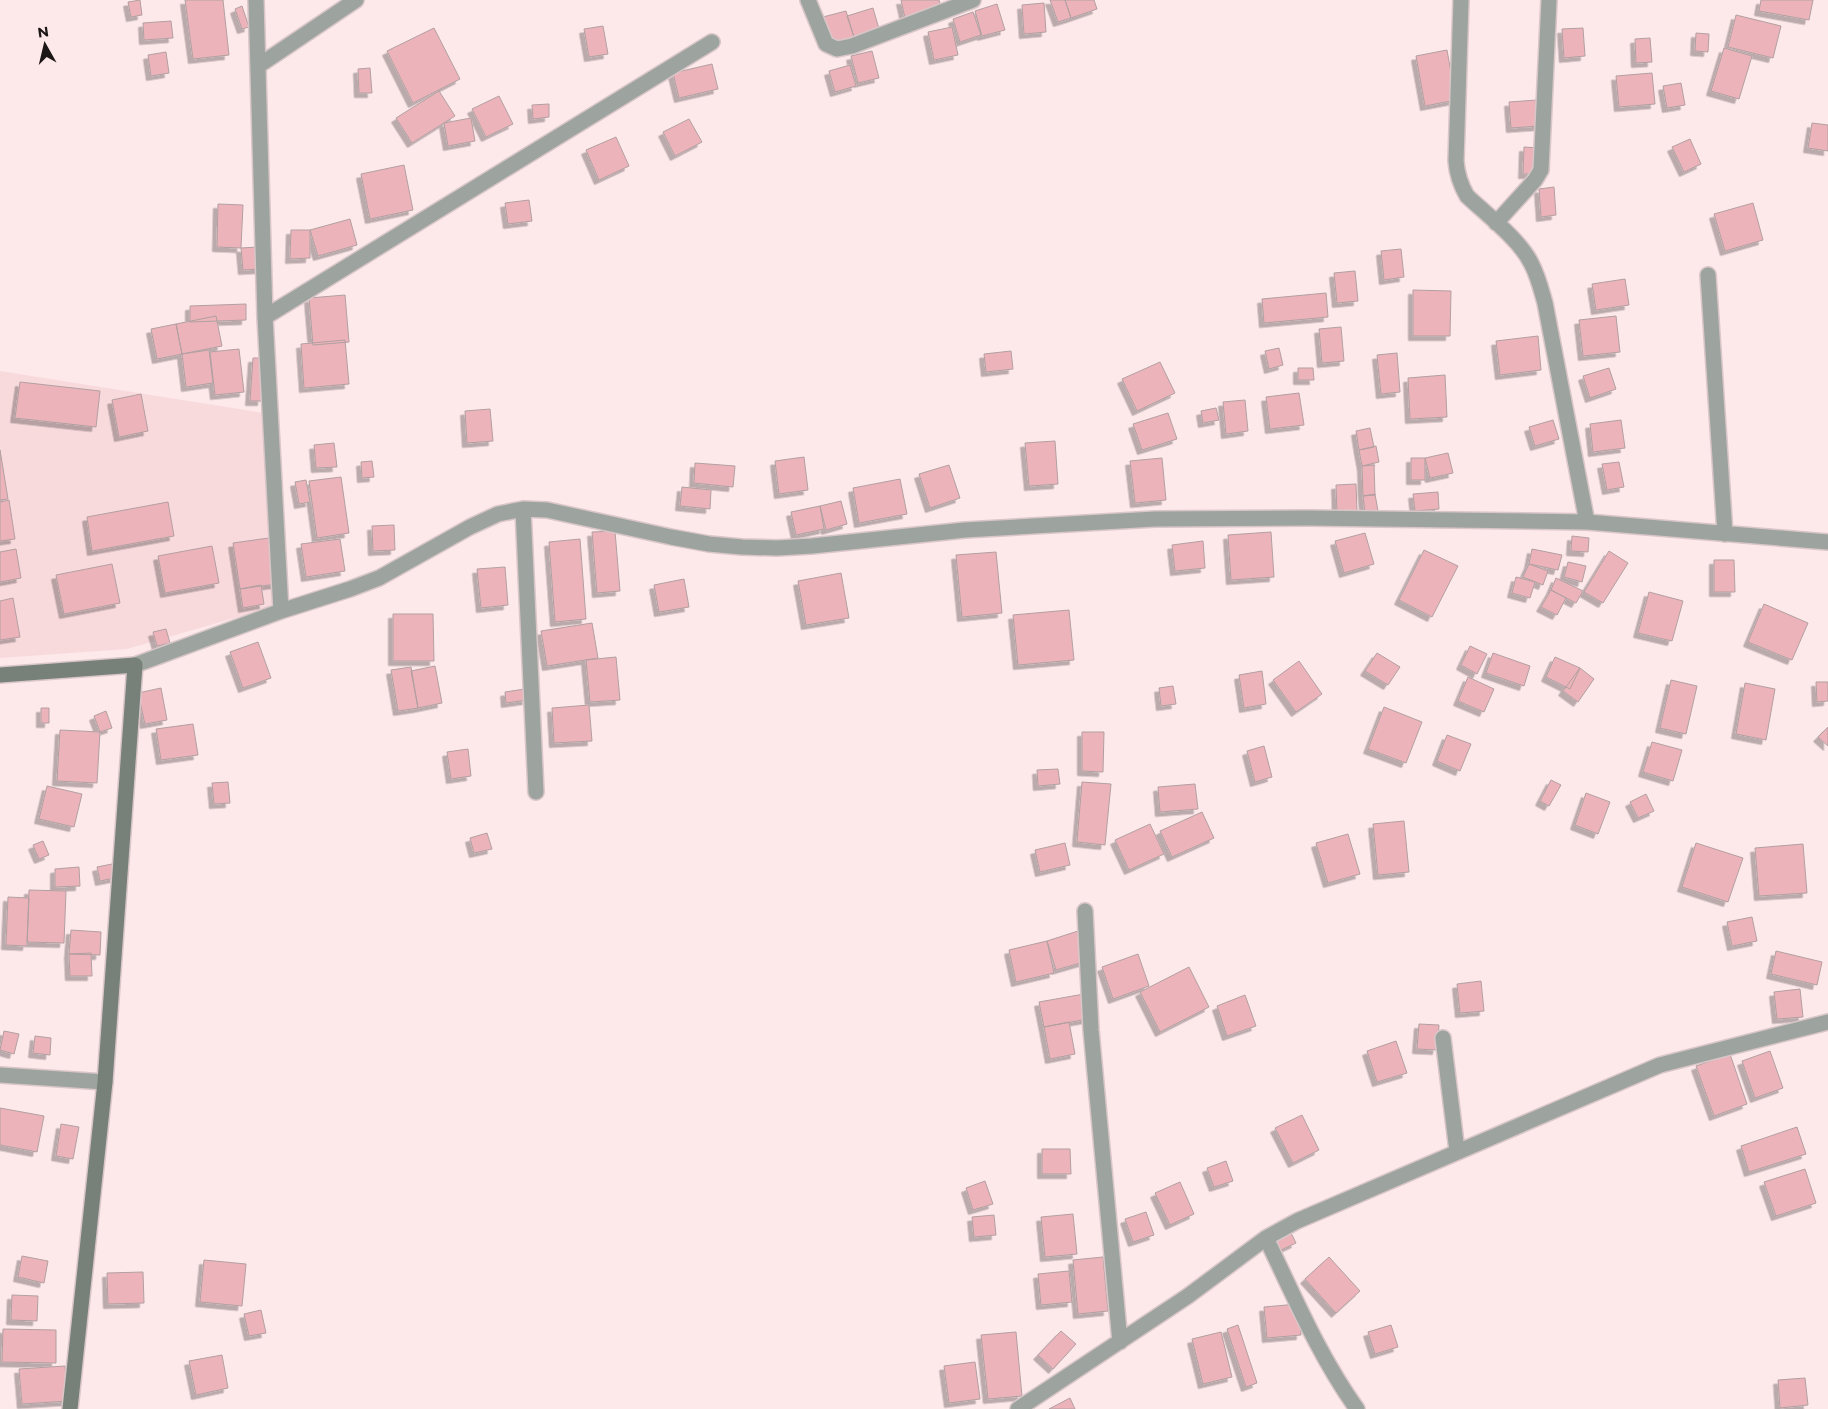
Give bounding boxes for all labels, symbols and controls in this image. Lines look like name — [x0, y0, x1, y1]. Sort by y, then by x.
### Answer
north arrow — [20, 20, 70, 70]
text: N — [36, 22, 50, 42]

